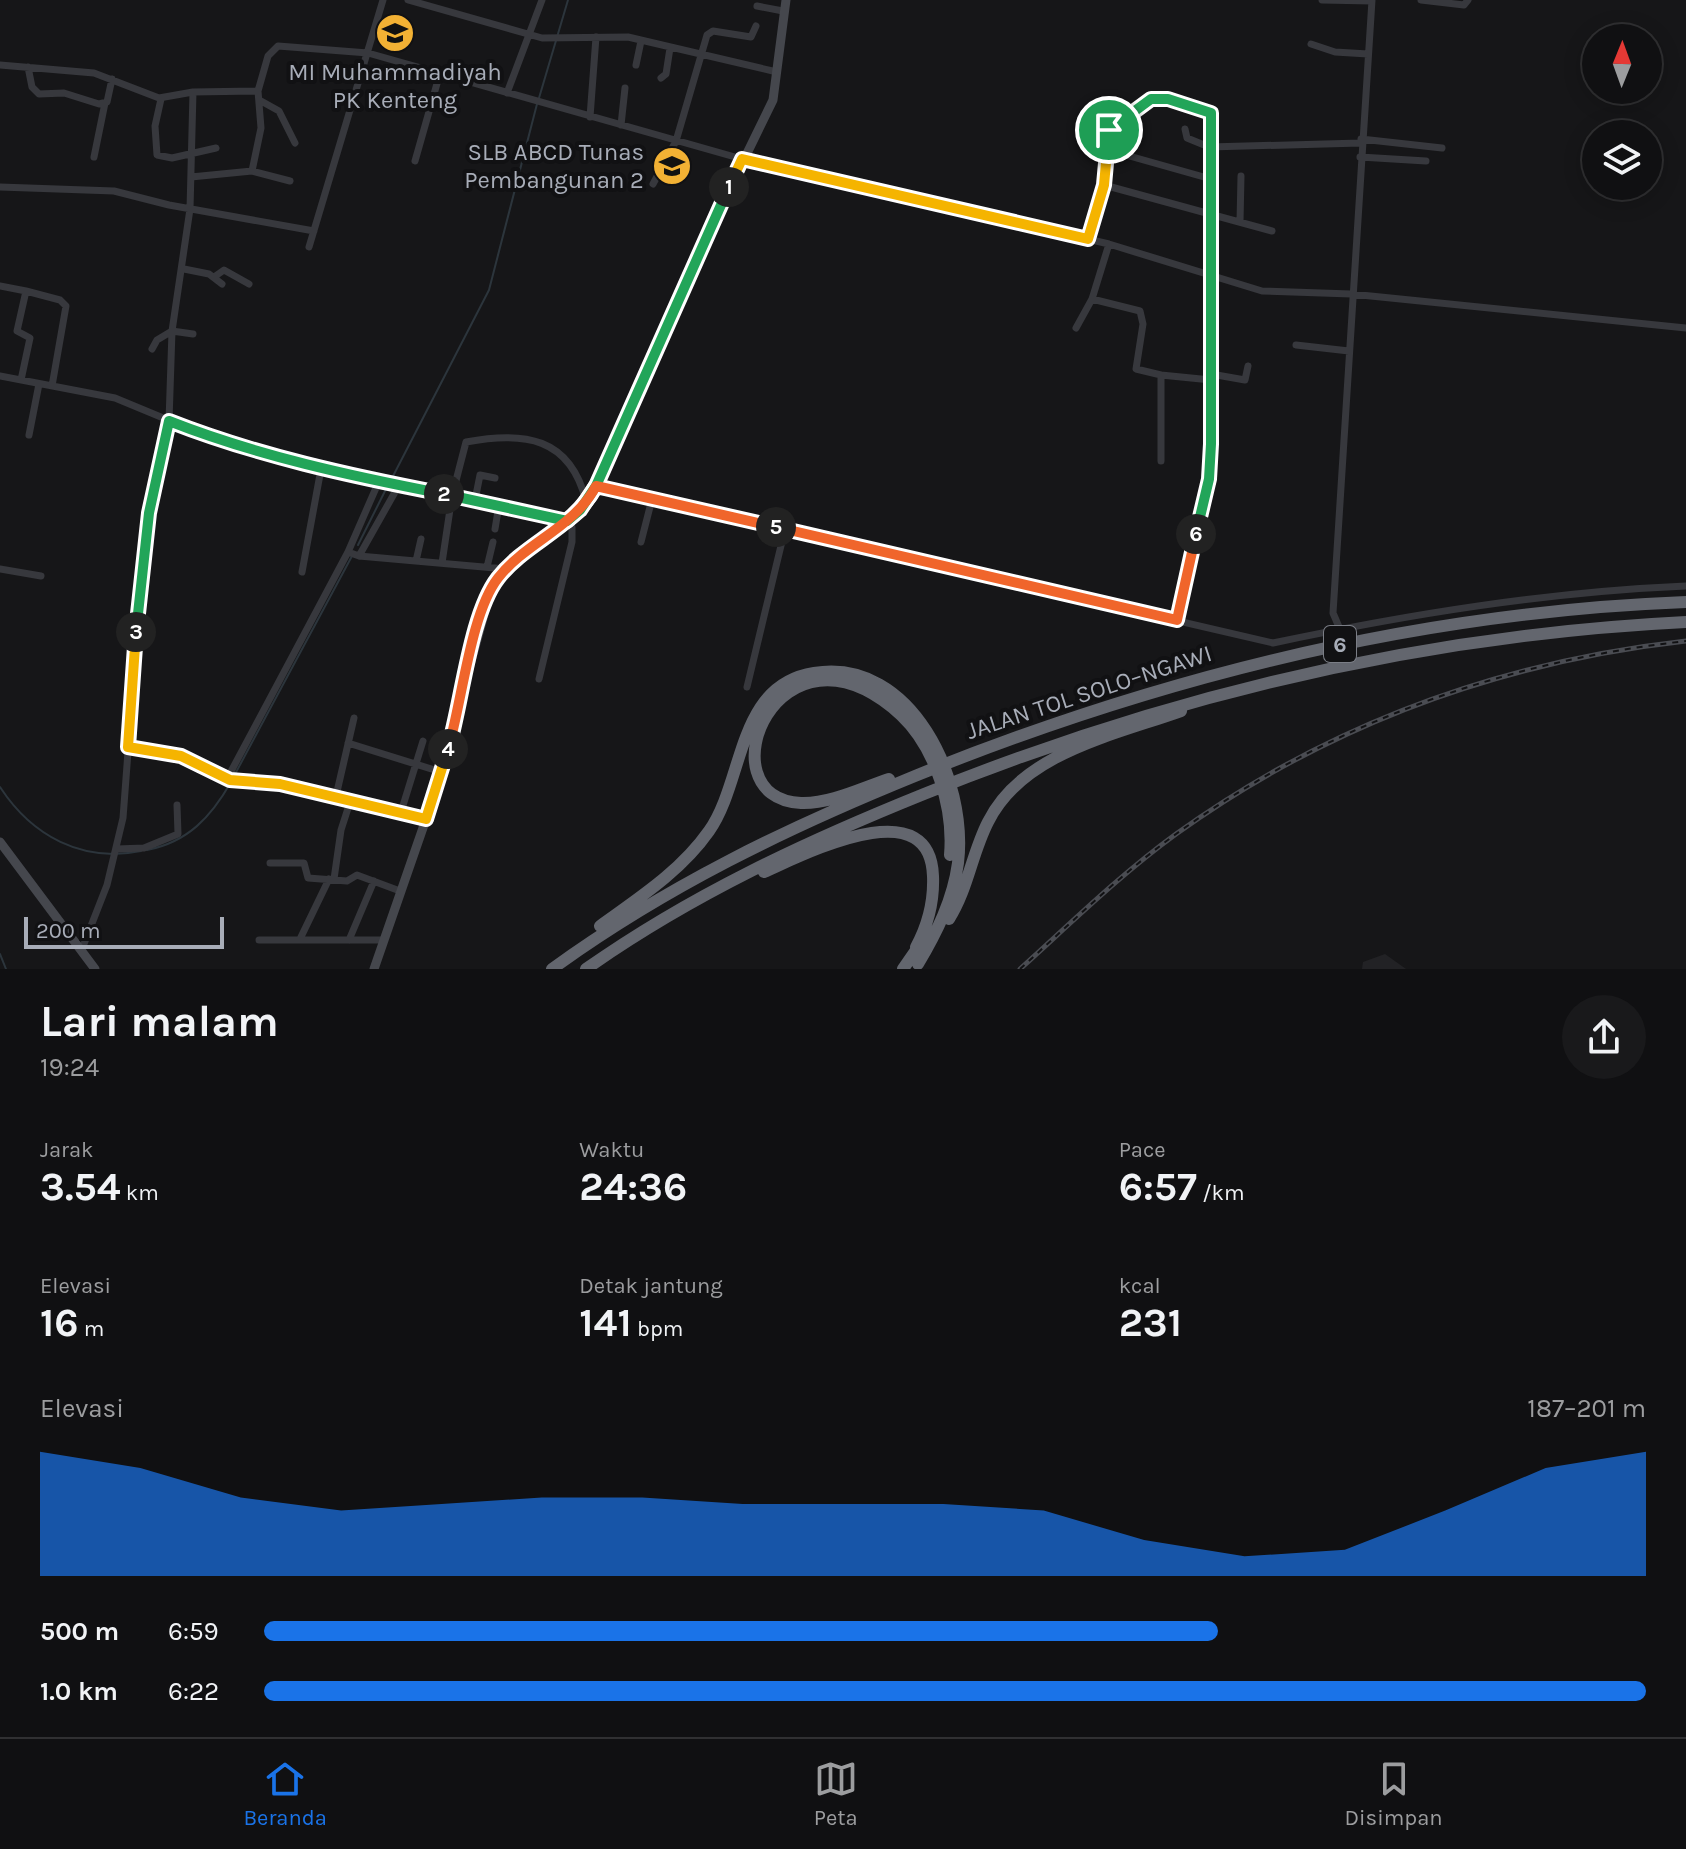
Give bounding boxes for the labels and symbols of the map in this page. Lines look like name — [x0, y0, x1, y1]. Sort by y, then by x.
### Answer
school or university icon: MI Muhammadiyah PK Kenteng — [374, 12, 416, 54]
north arrow — [1582, 24, 1662, 104]
place label: MI Muhammadiyah PK Kenteng — [288, 58, 502, 114]
pin — [1075, 96, 1143, 164]
place label: SLB ABCD Tunas Pembangunan 2 — [464, 138, 644, 194]
school or university icon: SLB ABCD Tunas Pembangunan 2 — [651, 145, 693, 187]
pin: 1 — [709, 167, 749, 207]
pin: 2 — [424, 474, 464, 514]
pin: 5 — [756, 507, 796, 547]
pin: 6 — [1176, 514, 1216, 554]
pin: 3 — [116, 612, 156, 652]
road number: 6 — [1324, 626, 1356, 662]
street label: JALAN TOL SOLO–NGAWI — [963, 639, 1215, 745]
pin: 4 — [428, 729, 468, 769]
scale bar — [24, 913, 224, 949]

